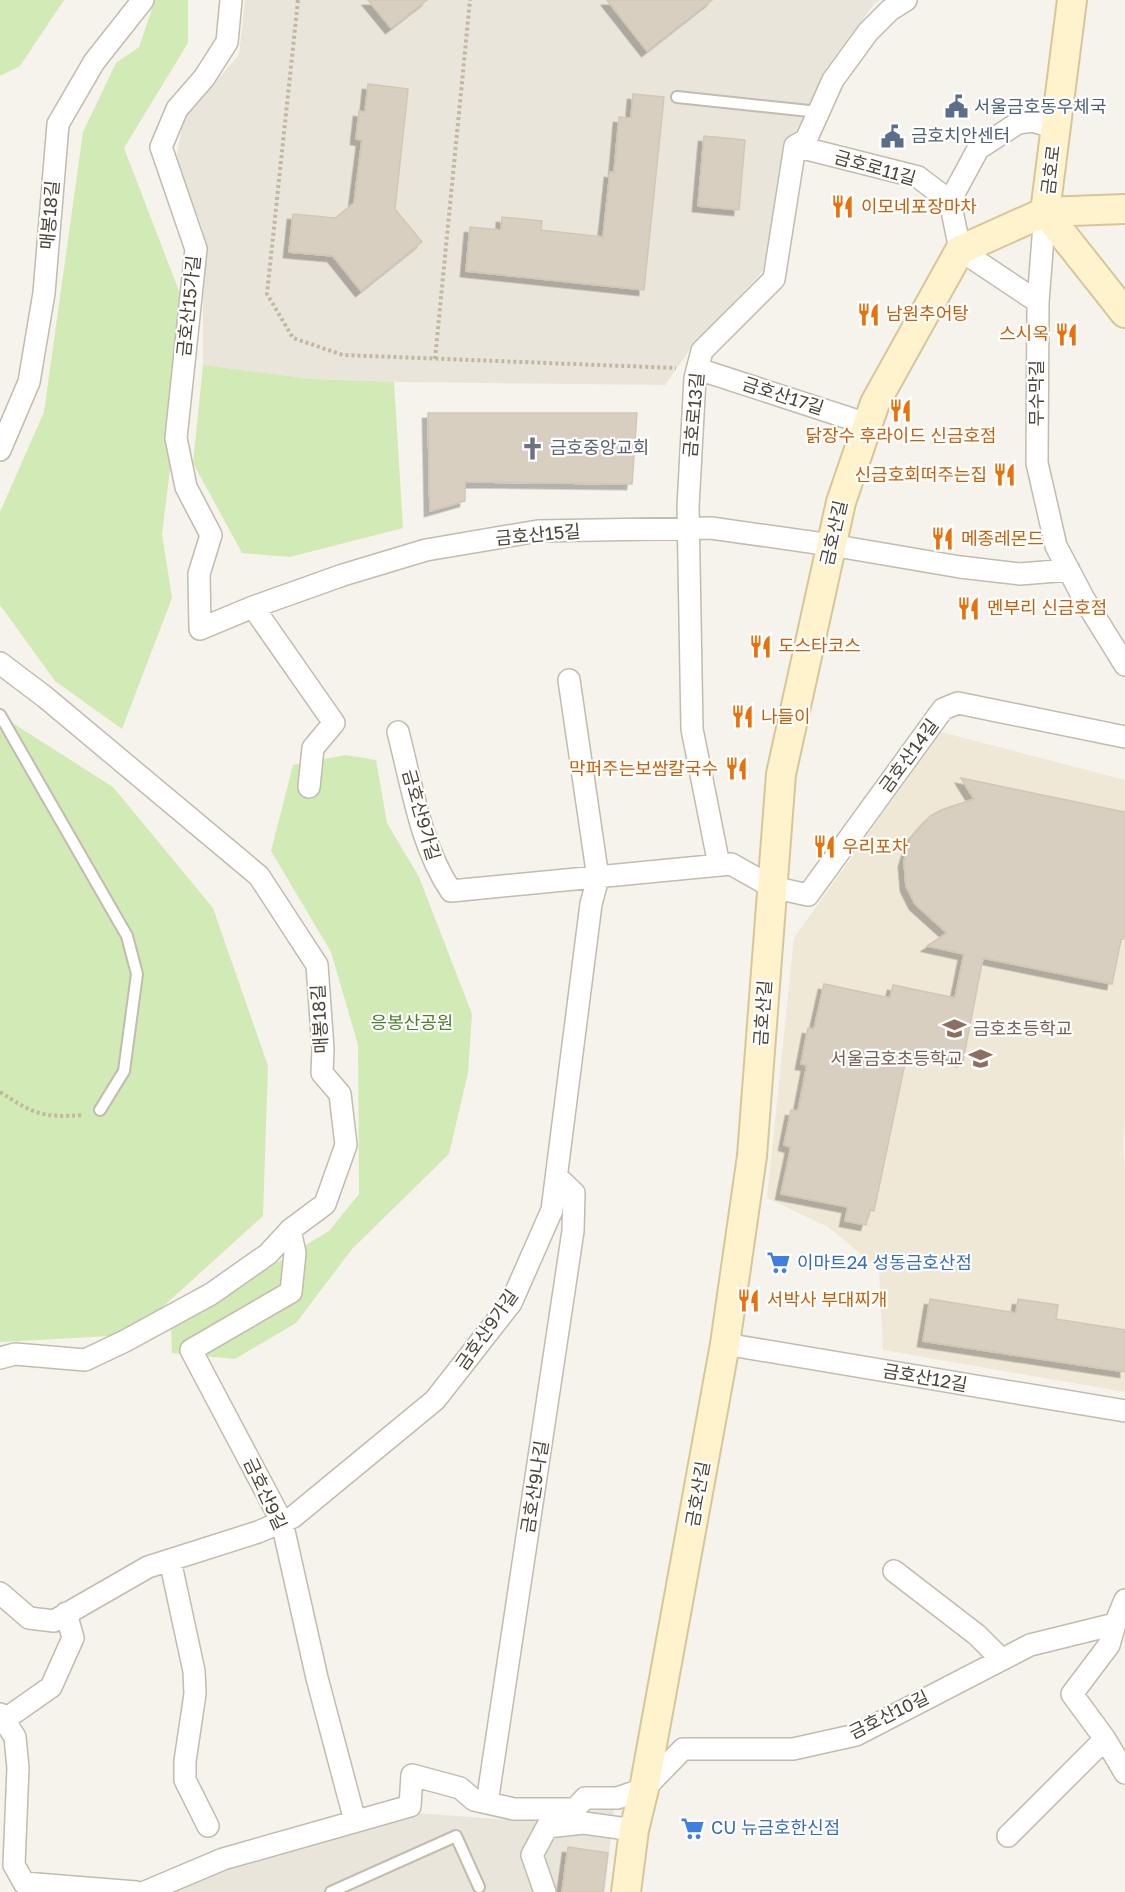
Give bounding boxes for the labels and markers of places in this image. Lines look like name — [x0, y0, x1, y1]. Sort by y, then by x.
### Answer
public building icon: 서울금호동우체국 — [943, 94, 969, 120]
place label: 서울금호동우체국 — [974, 95, 1106, 117]
public building icon: 금호치안센터 — [880, 123, 906, 149]
place label: 금호치안센터 — [911, 124, 1010, 146]
restaurant icon: 이모네포장마차 — [830, 194, 856, 220]
place label: 이모네포장마차 — [861, 195, 977, 217]
restaurant icon: 남원추어탕 — [855, 301, 881, 327]
place label: 남원추어탕 — [886, 302, 969, 324]
restaurant icon: 스시옥 — [1054, 321, 1080, 347]
place label: 스시옥 — [999, 322, 1049, 344]
restaurant icon: 닭장수 후라이드 신금호점 — [888, 397, 914, 423]
place label: 닭장수 후라이드 신금호점 — [805, 424, 997, 446]
church icon: 금호중앙교회 — [519, 435, 545, 461]
place label: 금호중앙교회 — [550, 436, 649, 458]
restaurant icon: 신금호회떠주는집 — [992, 462, 1018, 488]
place label: 신금호회떠주는집 — [855, 463, 987, 485]
restaurant icon: 메종레몬드 — [930, 526, 956, 552]
place label: 메종레몬드 — [961, 527, 1044, 549]
restaurant icon: 멘부리 신금호점 — [956, 595, 982, 621]
place label: 멘부리 신금호점 — [987, 596, 1107, 618]
restaurant icon: 도스타코스 — [747, 633, 773, 659]
place label: 도스타코스 — [778, 634, 861, 656]
restaurant icon: 나들이 — [730, 704, 756, 730]
place label: 나들이 — [761, 705, 811, 727]
restaurant icon: 막퍼주는보쌈칼국수 — [723, 756, 749, 782]
place label: 막퍼주는보쌈칼국수 — [569, 757, 718, 779]
restaurant icon: 우리포차 — [811, 834, 837, 860]
place label: 우리포차 — [842, 835, 909, 857]
school or university icon: 금호초등학교 — [942, 1016, 968, 1042]
place label: 금호초등학교 — [973, 1017, 1072, 1039]
school or university icon: 서울금호초등학교 — [968, 1046, 994, 1072]
place label: 서울금호초등학교 — [831, 1047, 963, 1069]
supermarket icon: 이마트24 성동금호산점 — [766, 1250, 792, 1276]
place label: 이마트24 성동금호산점 — [797, 1251, 972, 1273]
restaurant icon: 서박사 부대찌개 — [736, 1287, 762, 1313]
place label: 서박사 부대찌개 — [767, 1288, 887, 1310]
supermarket icon: CU 뉴금호한신점 — [680, 1815, 706, 1841]
place label: CU 뉴금호한신점 — [711, 1816, 840, 1838]

